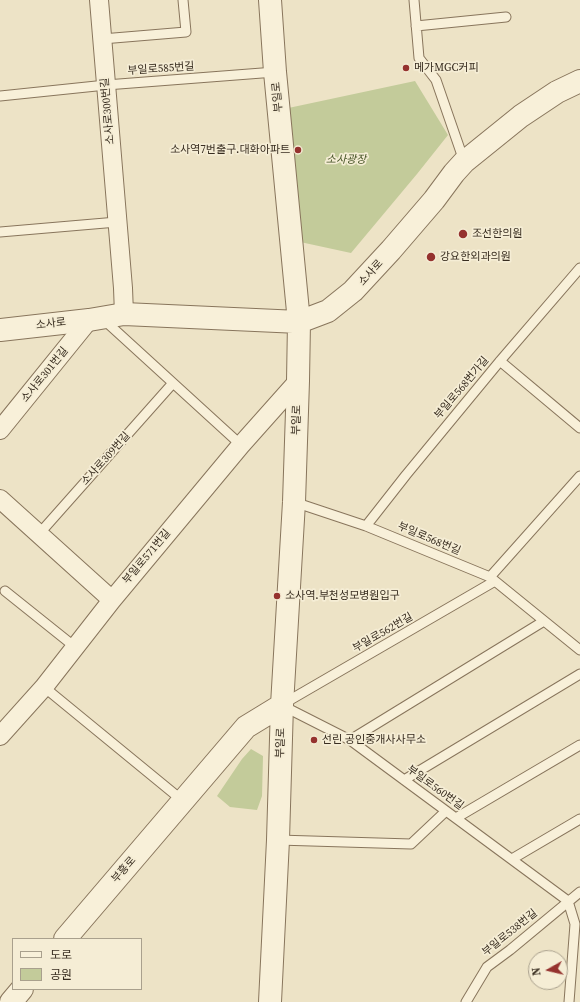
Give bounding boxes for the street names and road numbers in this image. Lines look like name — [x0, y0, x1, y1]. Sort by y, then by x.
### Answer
street label: 부일로585번길 — [127, 60, 195, 78]
street label: 소사로300번길 — [99, 77, 117, 145]
street label: 부일로 — [270, 81, 286, 113]
street label: 소사로 — [356, 257, 386, 289]
street label: 소사로 — [35, 316, 67, 332]
street label: 소사로301번길 — [19, 345, 71, 405]
street label: 부일로568번가길 — [432, 354, 492, 422]
street label: 부일로 — [290, 405, 304, 435]
street label: 소사로309번길 — [79, 430, 133, 488]
street label: 부일로568번길 — [396, 520, 462, 558]
street label: 부일로571번길 — [120, 527, 174, 587]
street label: 부일로562번길 — [351, 611, 415, 655]
street label: 부일로 — [274, 728, 288, 758]
street label: 부일로560번길 — [404, 763, 466, 813]
street label: 부흥로 — [109, 854, 139, 886]
street label: 부일로538번길 — [480, 907, 540, 959]

